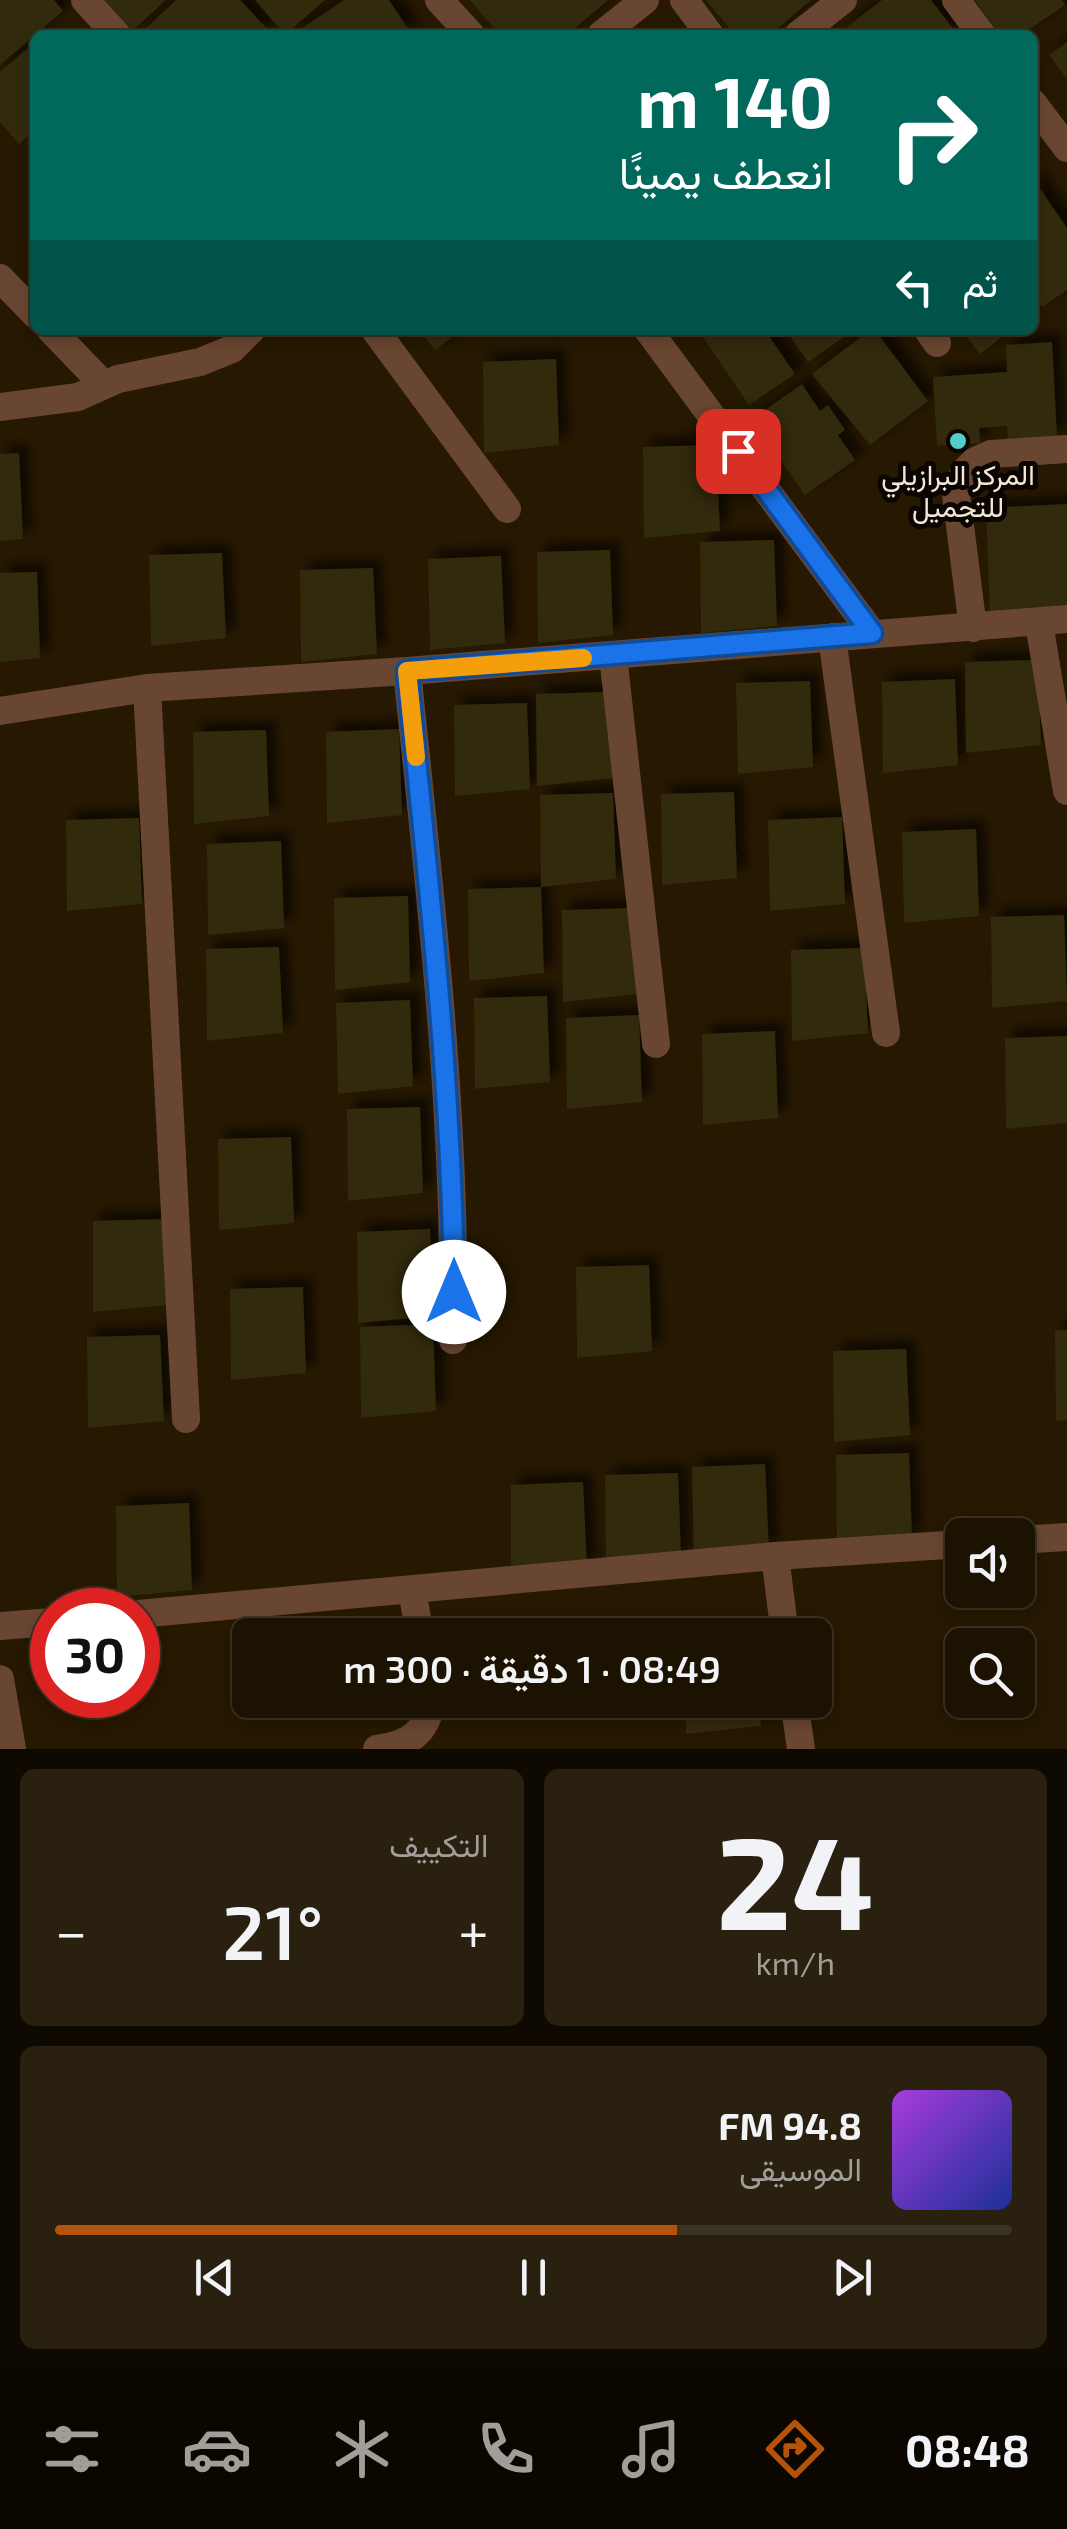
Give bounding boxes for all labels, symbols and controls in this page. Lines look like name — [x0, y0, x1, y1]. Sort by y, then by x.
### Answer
text: 140 m — [637, 58, 833, 142]
icon: right — [868, 70, 998, 200]
text: انعطف يمينًا — [619, 144, 833, 198]
text: ثم — [962, 259, 998, 305]
icon: left — [887, 260, 942, 315]
pin — [696, 409, 781, 494]
icon: arrive — [711, 424, 766, 479]
marker: المركز البرازيلي للتجميل — [947, 430, 969, 452]
place label: المركز البرازيلي للتجميل — [881, 457, 1035, 524]
position arrow — [402, 1240, 506, 1344]
map controls — [945, 1518, 1035, 1718]
button: sound — [945, 1518, 1035, 1608]
speed limit sign: 30 — [30, 1588, 160, 1718]
button: search — [945, 1628, 1035, 1718]
text: 08:49 · 1 دقيقة · 300 m — [343, 1645, 721, 1691]
text: 24 — [716, 1800, 874, 1956]
text: التكييف — [389, 1825, 489, 1863]
text: 21° — [222, 1885, 323, 1975]
text: − — [55, 1897, 87, 1963]
text: + — [458, 1897, 488, 1963]
text: km/h — [756, 1943, 835, 1981]
text: 94.8 FM — [718, 2102, 862, 2148]
text: الموسيقى — [739, 2149, 862, 2187]
icon: previous — [187, 2250, 242, 2305]
icon: pause — [506, 2250, 561, 2305]
icon: next — [825, 2250, 880, 2305]
icon: filters — [37, 2414, 107, 2484]
icon: car — [182, 2414, 252, 2484]
icon: climate — [327, 2414, 397, 2484]
icon: phone — [471, 2414, 541, 2484]
icon: music — [616, 2414, 686, 2484]
icon: directions — [760, 2414, 830, 2484]
text: 08:48 — [905, 2422, 1030, 2476]

